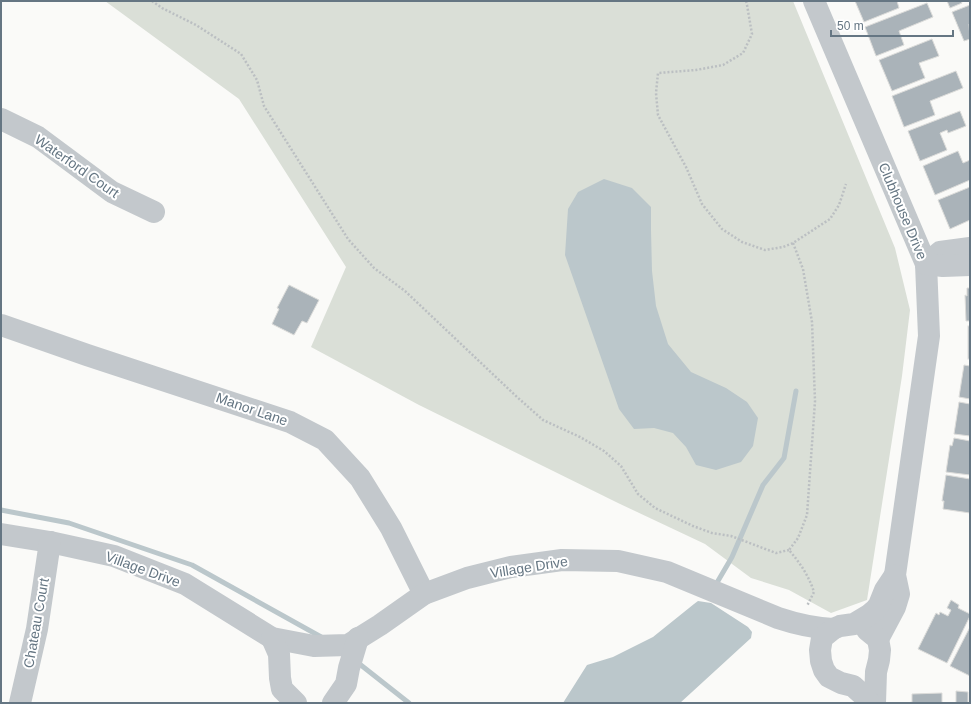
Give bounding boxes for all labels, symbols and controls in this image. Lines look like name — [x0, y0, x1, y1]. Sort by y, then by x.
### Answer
scale bar — [831, 12, 953, 38]
text: 50 m — [837, 19, 864, 33]
street label: Waterford Court — [32, 131, 122, 201]
street label: Clubhouse Drive — [875, 160, 931, 262]
street label: Manor Lane — [214, 389, 290, 429]
street label: Village Drive — [103, 548, 183, 590]
street label: Village Drive — [489, 553, 569, 581]
street label: Chateau Court — [20, 577, 52, 669]

